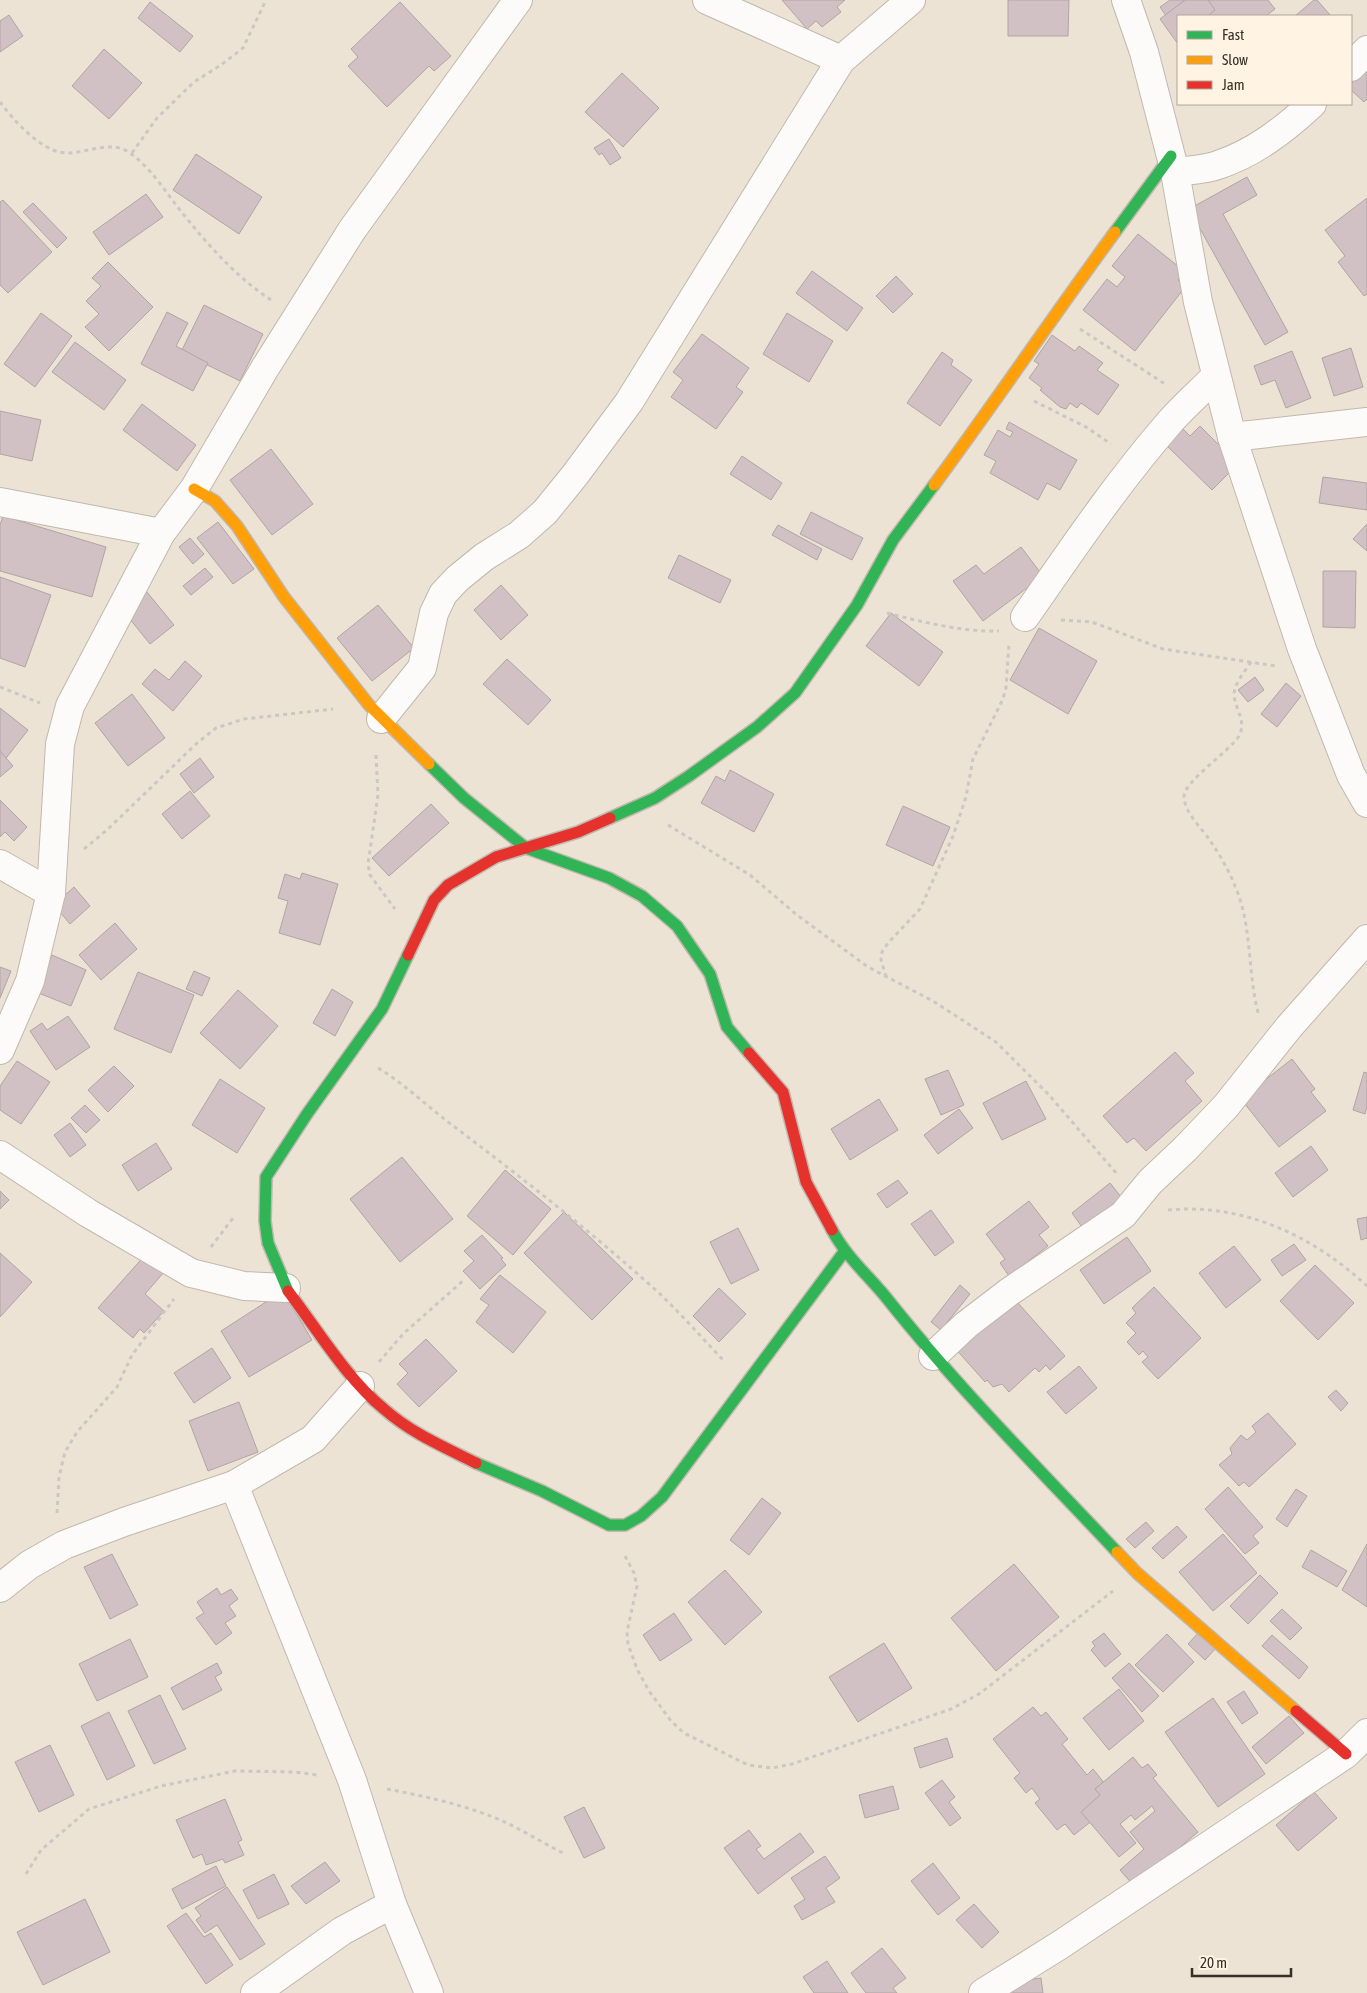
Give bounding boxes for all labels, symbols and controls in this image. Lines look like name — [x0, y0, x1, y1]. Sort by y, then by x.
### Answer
legend — [1177, 15, 1352, 105]
text: Fast — [1222, 26, 1244, 43]
text: Slow — [1222, 51, 1248, 68]
text: Jam — [1222, 76, 1245, 93]
scale bar — [1192, 1946, 1291, 1978]
text: 20 m — [1200, 1954, 1227, 1971]

